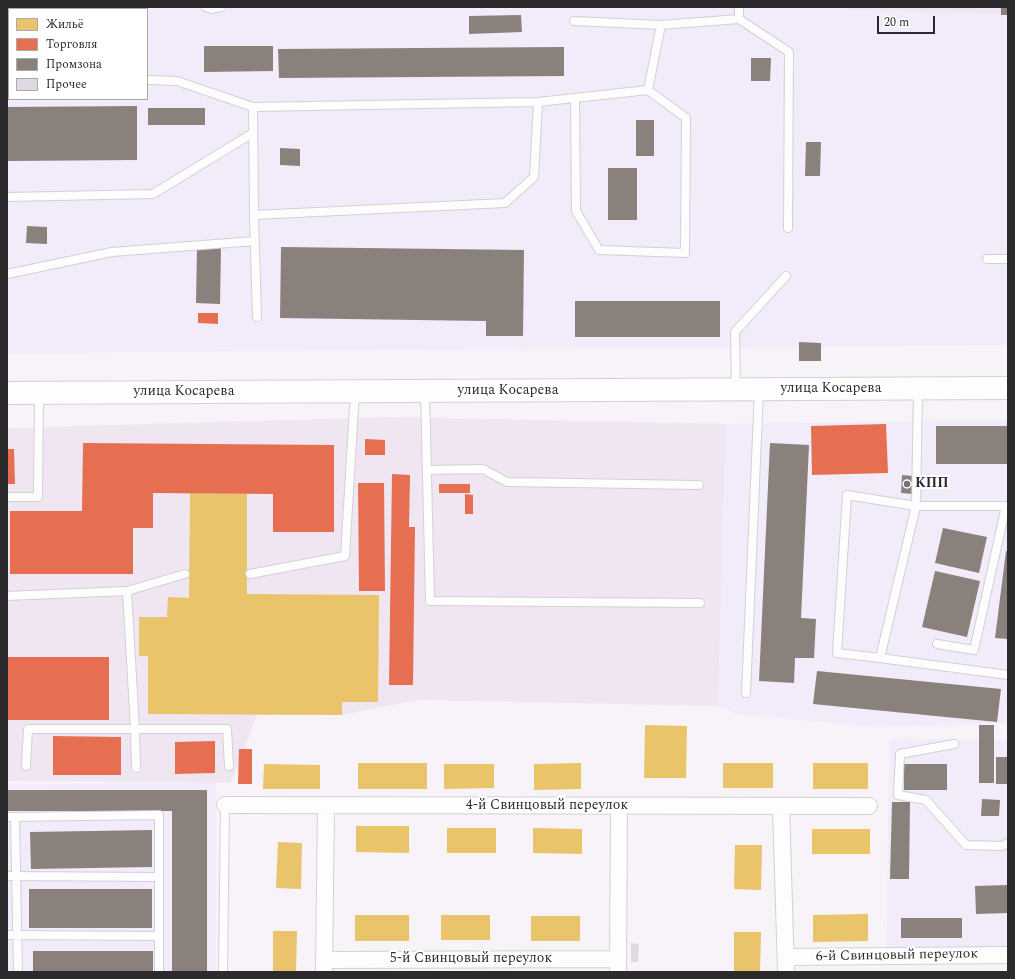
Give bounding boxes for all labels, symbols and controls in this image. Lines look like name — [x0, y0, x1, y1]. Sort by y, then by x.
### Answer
legend — [8, 8, 148, 100]
scale bar — [879, 8, 937, 34]
text: 20 m — [884, 13, 909, 32]
text: Жильё — [46, 15, 84, 34]
text: Торговля — [46, 35, 97, 54]
text: Промзона — [46, 55, 102, 74]
text: Прочее — [46, 75, 87, 94]
street label: улица Косарева — [780, 381, 882, 397]
street label: улица Косарева — [457, 383, 559, 399]
street label: улица Косарева — [133, 384, 235, 400]
place label: КПП — [915, 476, 949, 492]
marker: КПП — [902, 479, 912, 489]
street label: 4-й Свинцовый переулок — [466, 798, 628, 814]
street label: 6-й Свинцовый переулок — [816, 946, 978, 966]
street label: 5-й Свинцовый переулок — [390, 951, 552, 967]

